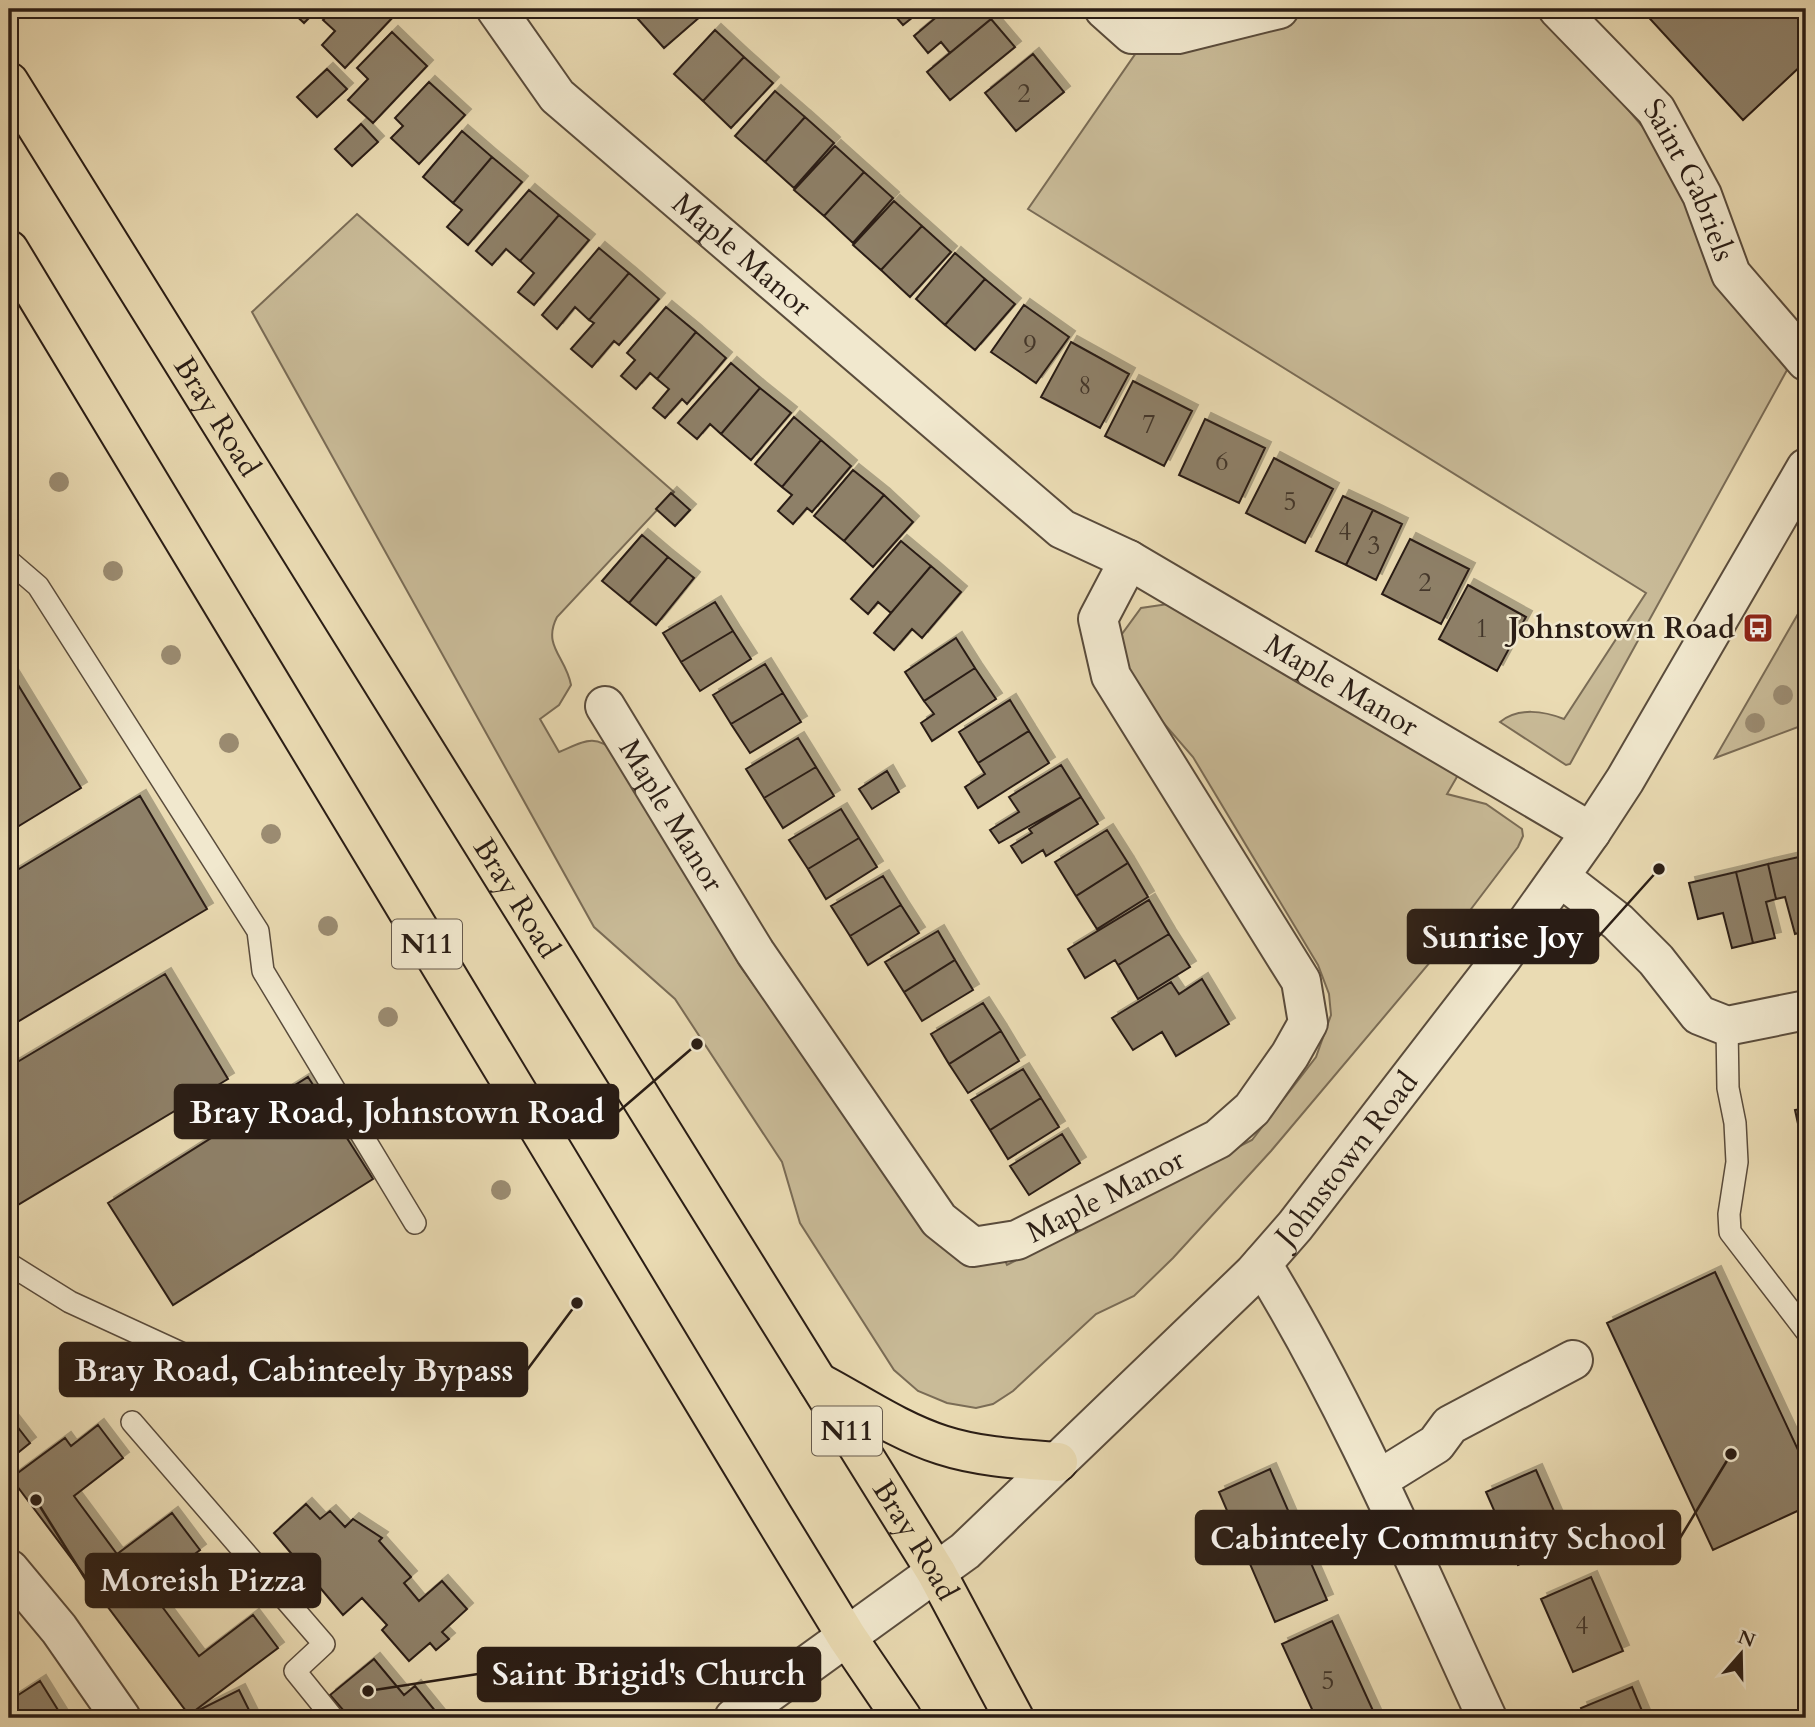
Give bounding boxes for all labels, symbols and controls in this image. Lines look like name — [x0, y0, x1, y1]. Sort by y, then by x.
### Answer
house number: 2 — [1017, 76, 1031, 111]
street label: Saint Gabriels — [1635, 89, 1745, 267]
street label: Maple Manor — [663, 183, 821, 326]
house number: 9 — [1023, 327, 1037, 362]
street label: Bray Road — [164, 349, 270, 484]
house number: 8 — [1078, 368, 1092, 403]
house number: 7 — [1142, 407, 1156, 442]
house number: 6 — [1215, 444, 1229, 479]
house number: 5 — [1283, 484, 1297, 519]
house number: 4 — [1338, 514, 1352, 549]
house number: 3 — [1367, 528, 1381, 563]
house number: 2 — [1418, 565, 1432, 600]
place label: Johnstown Road — [1504, 608, 1735, 649]
house number: 1 — [1475, 611, 1489, 646]
bus stop icon: Johnstown Road — [1741, 611, 1775, 645]
street label: Maple Manor — [1257, 624, 1426, 746]
street label: Maple Manor — [609, 731, 734, 899]
street label: Bray Road — [464, 830, 570, 966]
callout: Sunrise Joy — [1408, 910, 1598, 963]
text: Sunrise Joy — [1422, 916, 1584, 960]
road number: N11 — [392, 920, 462, 968]
street label: Johnstown Road — [1263, 1063, 1427, 1258]
callout: Bray Road, Johnstown Road — [175, 1085, 618, 1138]
text: Bray Road, Johnstown Road — [190, 1091, 604, 1135]
street label: Maple Manor — [1019, 1139, 1191, 1253]
callout: Bray Road, Cabinteely Bypass — [60, 1343, 527, 1396]
text: Bray Road, Cabinteely Bypass — [75, 1349, 513, 1393]
road number: N11 — [812, 1406, 882, 1456]
street label: Bray Road — [863, 1472, 968, 1607]
callout: Cabinteely Community School — [1196, 1511, 1680, 1564]
text: Cabinteely Community School — [1210, 1517, 1666, 1561]
callout: Moreish Pizza — [86, 1554, 320, 1607]
text: Moreish Pizza — [100, 1559, 306, 1603]
house number: 4 — [1575, 1608, 1589, 1643]
north arrow — [1706, 1618, 1776, 1688]
text: N — [1734, 1624, 1759, 1654]
callout: Saint Brigid's Church — [478, 1648, 820, 1701]
text: Saint Brigid's Church — [492, 1653, 806, 1697]
house number: 5 — [1321, 1663, 1335, 1698]

